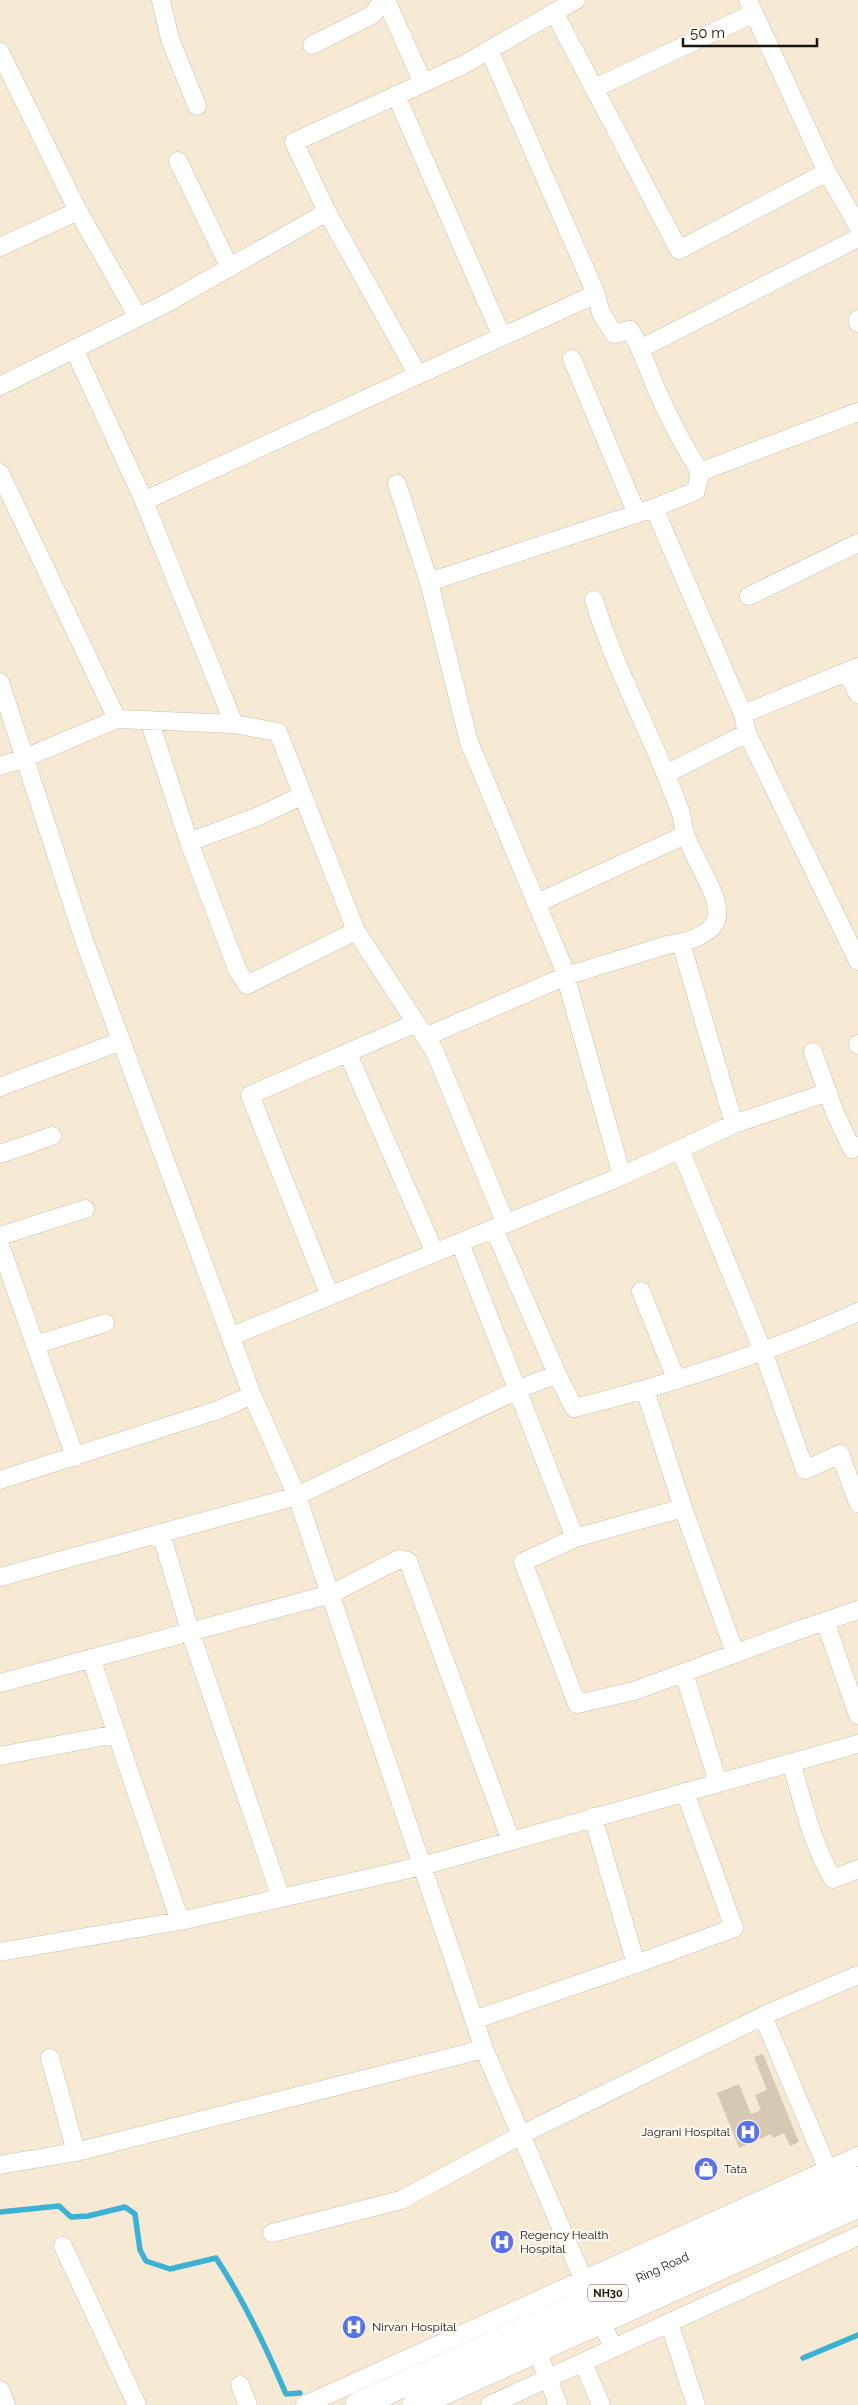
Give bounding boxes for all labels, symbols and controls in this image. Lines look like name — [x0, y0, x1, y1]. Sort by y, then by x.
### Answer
scale bar — [683, 15, 817, 47]
text: 50 m — [690, 24, 725, 42]
hospital icon: Jagrani Hospital — [735, 2119, 761, 2145]
place label: Jagrani Hospital — [641, 2125, 731, 2139]
shop icon: Tata — [693, 2156, 719, 2182]
place label: Tata — [724, 2162, 747, 2176]
place label: Regency Health Hospital — [520, 2228, 609, 2256]
hospital icon: Regency Health Hospital — [489, 2229, 515, 2255]
street label: Ring Road — [634, 2249, 691, 2285]
road number: NH30 — [588, 2284, 628, 2302]
hospital icon: Nirvan Hospital — [341, 2314, 367, 2340]
place label: Nirvan Hospital — [372, 2320, 457, 2334]

